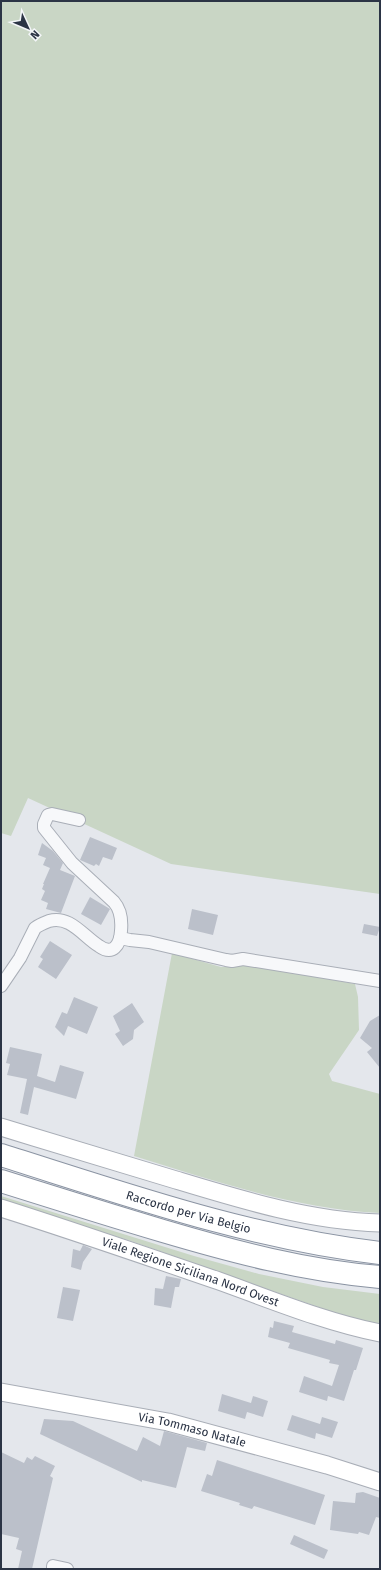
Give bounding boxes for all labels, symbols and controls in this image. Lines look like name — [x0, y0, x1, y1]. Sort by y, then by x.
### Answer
north arrow — [8, 8, 48, 48]
text: N — [28, 27, 42, 42]
street label: Raccordo per Via Belgio — [124, 1188, 252, 1236]
street label: Viale Regione Siciliana Nord Ovest — [100, 1235, 282, 1310]
street label: Via Tommaso Natale — [137, 1410, 248, 1450]

